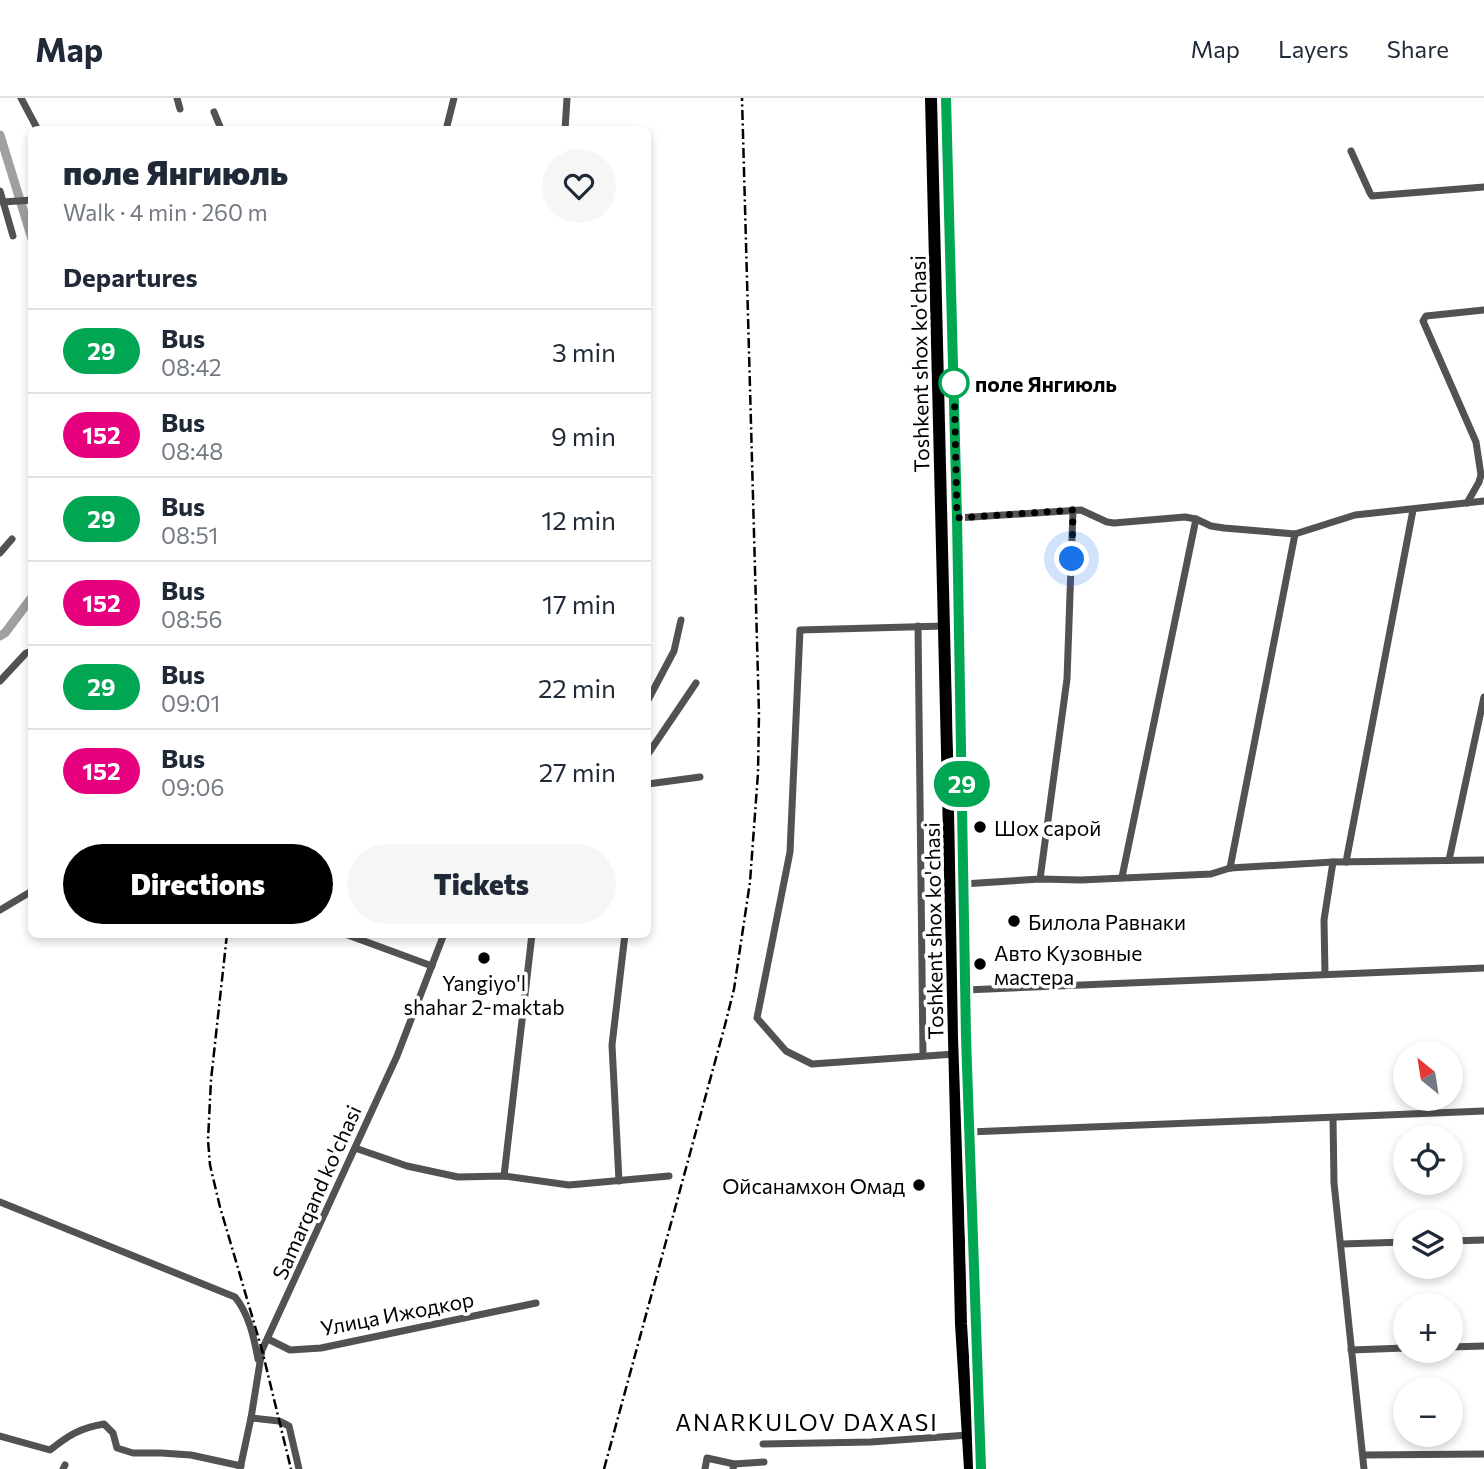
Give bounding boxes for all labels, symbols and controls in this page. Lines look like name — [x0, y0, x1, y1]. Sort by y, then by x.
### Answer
text: Map — [35, 28, 103, 69]
text: Map — [1191, 34, 1240, 63]
text: Layers — [1278, 34, 1349, 63]
text: Share — [1387, 34, 1449, 63]
button: heart — [542, 149, 616, 223]
text: поле Янгиюль — [63, 151, 288, 192]
text: Walk · 4 min · 260 m — [63, 198, 268, 226]
street label: Toshkent shox ko'chasi — [905, 255, 933, 473]
text: Departures — [63, 261, 198, 292]
text: Bus — [161, 322, 205, 353]
text: 29 — [87, 336, 116, 365]
text: 3 min — [552, 336, 616, 367]
text: 08:42 — [161, 353, 222, 381]
marker: поле Янгиюль — [939, 368, 969, 398]
place label: поле Янгиюль — [975, 371, 1117, 396]
text: Bus — [161, 406, 205, 437]
text: 152 — [82, 420, 121, 449]
text: 9 min — [551, 420, 616, 451]
text: 08:48 — [161, 437, 223, 465]
text: Bus — [161, 490, 205, 521]
text: 29 — [87, 504, 116, 533]
text: 12 min — [541, 504, 616, 535]
text: 08:51 — [161, 521, 218, 549]
your location — [1054, 541, 1089, 576]
text: Bus — [161, 574, 205, 605]
text: 152 — [82, 588, 121, 617]
text: 17 min — [542, 588, 616, 619]
text: 08:56 — [161, 605, 223, 633]
text: Bus — [161, 658, 205, 689]
text: 29 — [87, 672, 116, 701]
text: 22 min — [538, 672, 616, 703]
text: 09:01 — [161, 689, 220, 717]
text: Bus — [161, 742, 205, 773]
text: 152 — [82, 756, 121, 785]
text: 27 min — [539, 756, 616, 787]
line badge: 29 — [930, 761, 993, 807]
text: 29 — [948, 769, 976, 798]
text: 09:06 — [161, 773, 224, 801]
place label: Шох сарой — [994, 815, 1101, 840]
marker: Шох сарой — [972, 819, 988, 835]
street label: Toshkent shox ko'chasi — [919, 822, 947, 1040]
button: Directions — [63, 844, 333, 924]
button: Tickets — [347, 844, 616, 924]
place label: Билола Равнаки — [1028, 909, 1186, 934]
marker: Билола Равнаки — [1006, 913, 1022, 929]
place label: Авто Кузовные мастера — [994, 940, 1142, 989]
marker: Yangiyo'l shahar 2-maktab — [476, 950, 492, 966]
marker: Авто Кузовные мастера — [972, 956, 988, 972]
place label: Yangiyo'l shahar 2-maktab — [403, 970, 565, 1019]
north arrow — [1393, 1041, 1463, 1111]
map controls — [1393, 1041, 1463, 1447]
street label: Samarqand ko'chasi — [266, 1101, 366, 1283]
button: locate — [1393, 1125, 1463, 1195]
place label: Ойсанамхон Омад — [722, 1173, 905, 1198]
marker: Ойсанамхон Омад — [911, 1177, 927, 1193]
button: layers — [1393, 1209, 1463, 1279]
street label: Улица Ижодкор — [318, 1286, 476, 1340]
button: + — [1393, 1293, 1463, 1363]
button: − — [1393, 1377, 1463, 1447]
district label: ANARKULOV DAXASI — [675, 1408, 939, 1436]

